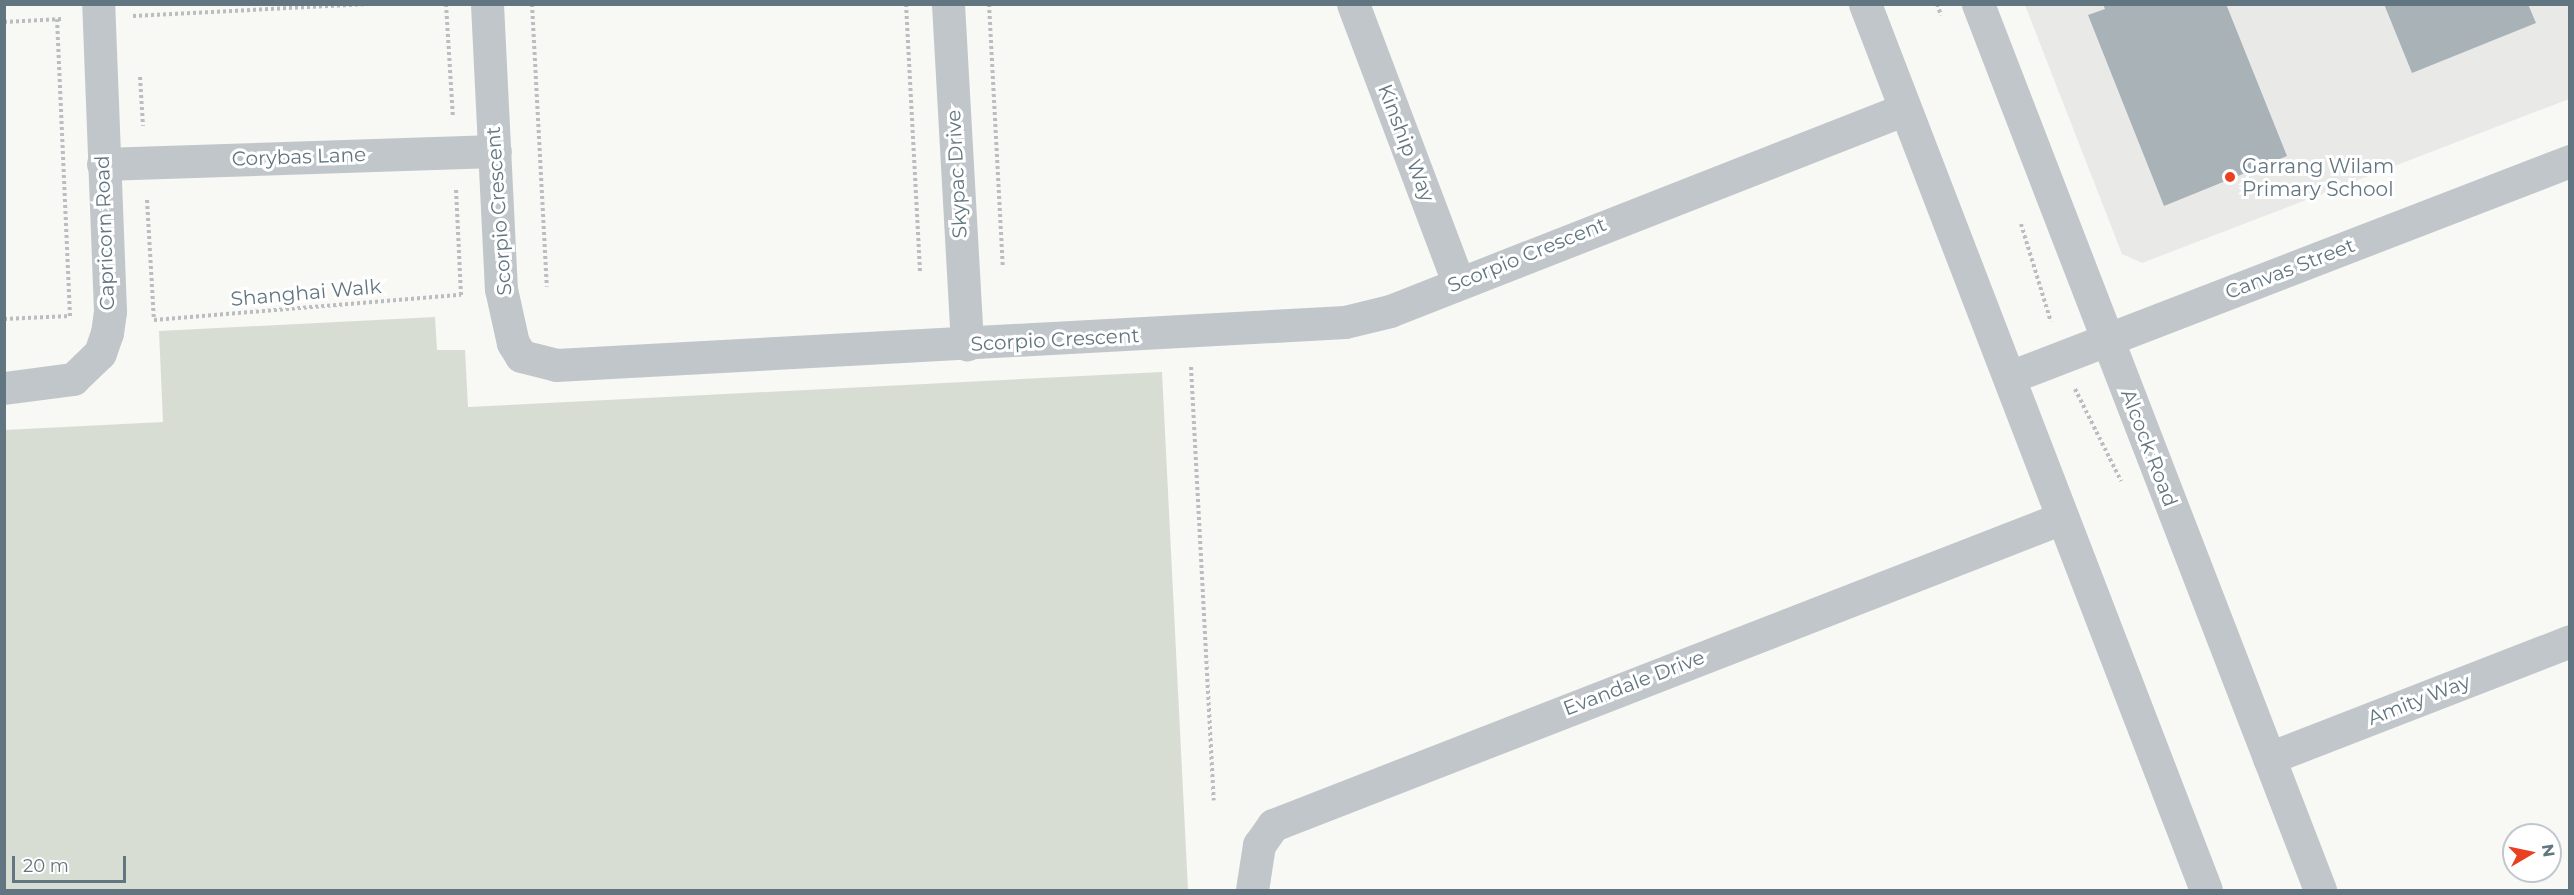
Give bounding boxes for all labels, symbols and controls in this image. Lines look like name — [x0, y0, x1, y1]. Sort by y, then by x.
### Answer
street label: Kinship Way — [1373, 81, 1439, 205]
street label: Skypac Drive — [942, 109, 972, 239]
street label: Scorpio Crescent — [481, 126, 517, 296]
street label: Corybas Lane — [231, 143, 367, 171]
place label: Garrang Wilam Primary School — [2242, 154, 2394, 201]
street label: Capricorn Road — [90, 155, 120, 311]
marker: Garrang Wilam Primary School — [2223, 170, 2237, 184]
street label: Scorpio Crescent — [1444, 212, 1610, 298]
street label: Canvas Street — [2222, 233, 2358, 305]
street label: Shanghai Walk — [230, 274, 382, 312]
street label: Scorpio Crescent — [970, 324, 1140, 356]
street label: Alcock Road — [2116, 386, 2182, 510]
street label: Evandale Drive — [1560, 645, 1708, 721]
street label: Amity Way — [2364, 670, 2474, 730]
north arrow — [2502, 823, 2562, 883]
text: N — [2538, 843, 2559, 858]
scale bar — [15, 844, 129, 882]
text: 20 m — [23, 855, 69, 877]

